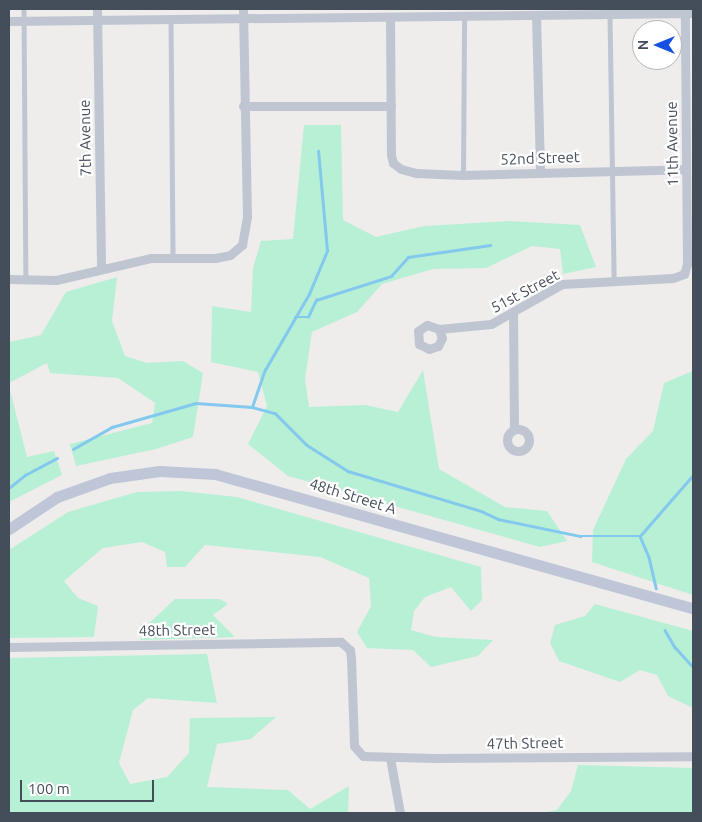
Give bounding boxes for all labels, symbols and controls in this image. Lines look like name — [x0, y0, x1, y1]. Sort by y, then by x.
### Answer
north arrow — [632, 20, 682, 70]
text: N — [635, 40, 651, 50]
street label: 7th Avenue — [75, 99, 95, 177]
street label: 11th Avenue — [662, 101, 682, 187]
street label: 52nd Street — [500, 148, 580, 168]
street label: 51st Street — [488, 266, 562, 316]
street label: 48th Street A — [307, 474, 399, 518]
street label: 48th Street — [139, 620, 215, 640]
street label: 47th Street — [487, 733, 563, 753]
scale bar — [22, 770, 156, 802]
text: 100 m — [28, 780, 70, 797]

